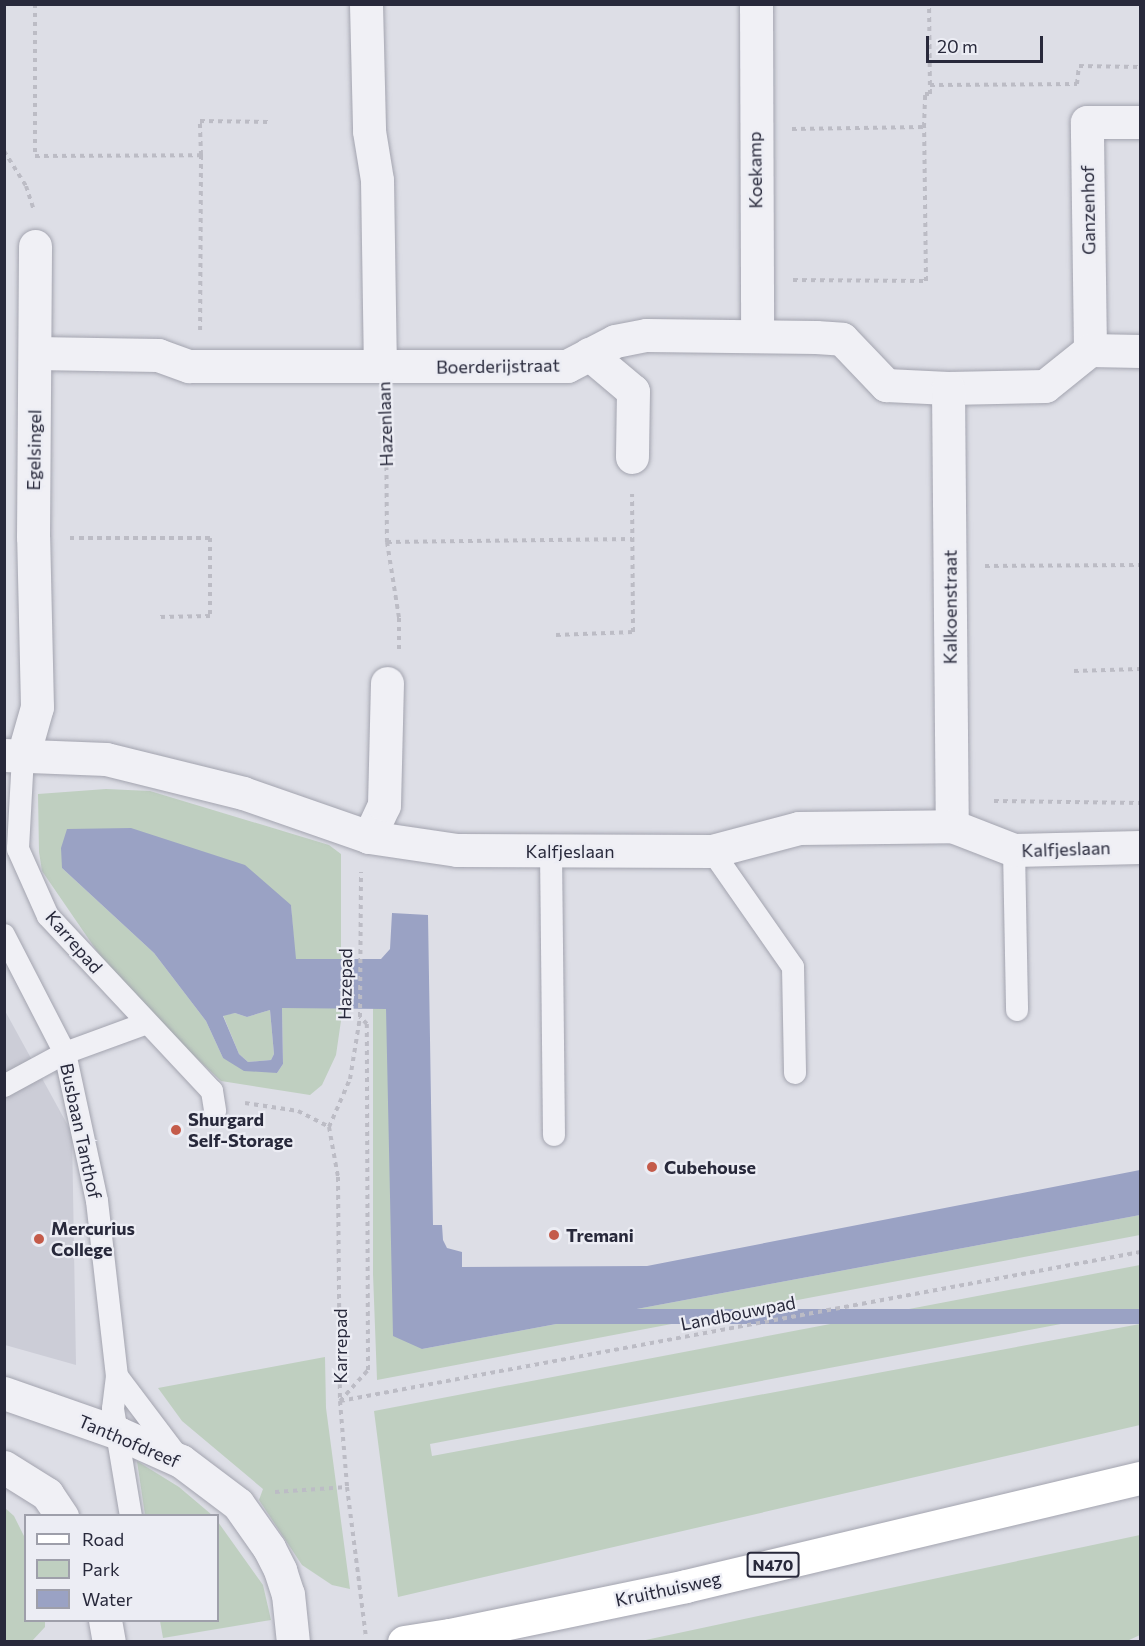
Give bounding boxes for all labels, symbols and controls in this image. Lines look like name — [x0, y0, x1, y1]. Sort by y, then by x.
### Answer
scale bar — [929, 24, 1046, 62]
text: 20 m — [937, 35, 978, 57]
street label: Koekamp — [744, 131, 766, 209]
street label: Ganzenhof — [1076, 165, 1100, 255]
street label: Boerderijstraat — [436, 354, 560, 378]
street label: Hazenlaan — [373, 381, 397, 467]
street label: Egelsingel — [22, 409, 46, 491]
street label: Kalkoenstraat — [939, 550, 961, 664]
street label: Kalfjeslaan — [1021, 837, 1111, 861]
street label: Kalfjeslaan — [525, 840, 615, 862]
street label: Karrepad — [41, 906, 107, 978]
street label: Hazepad — [334, 948, 356, 1020]
street label: Busbaan Tanthof — [56, 1061, 106, 1201]
place label: Shurgard Self-Storage — [188, 1109, 293, 1152]
marker: Shurgard Self-Storage — [169, 1123, 183, 1137]
place label: Cubehouse — [664, 1156, 756, 1178]
marker: Cubehouse — [645, 1160, 659, 1174]
place label: Mercurius College — [51, 1218, 135, 1260]
place label: Tremani — [566, 1224, 634, 1246]
marker: Tremani — [547, 1228, 561, 1242]
marker: Mercurius College — [32, 1232, 46, 1246]
street label: Landbouwpad — [679, 1291, 797, 1335]
street label: Karrepad — [329, 1308, 351, 1384]
street label: Tanthofdreef — [75, 1410, 183, 1472]
legend — [24, 1514, 219, 1622]
text: Road — [82, 1528, 124, 1550]
road number: N470 — [746, 1552, 800, 1578]
text: Park — [82, 1558, 120, 1580]
street label: Kruithuisweg — [613, 1567, 723, 1611]
text: Water — [82, 1588, 133, 1610]

